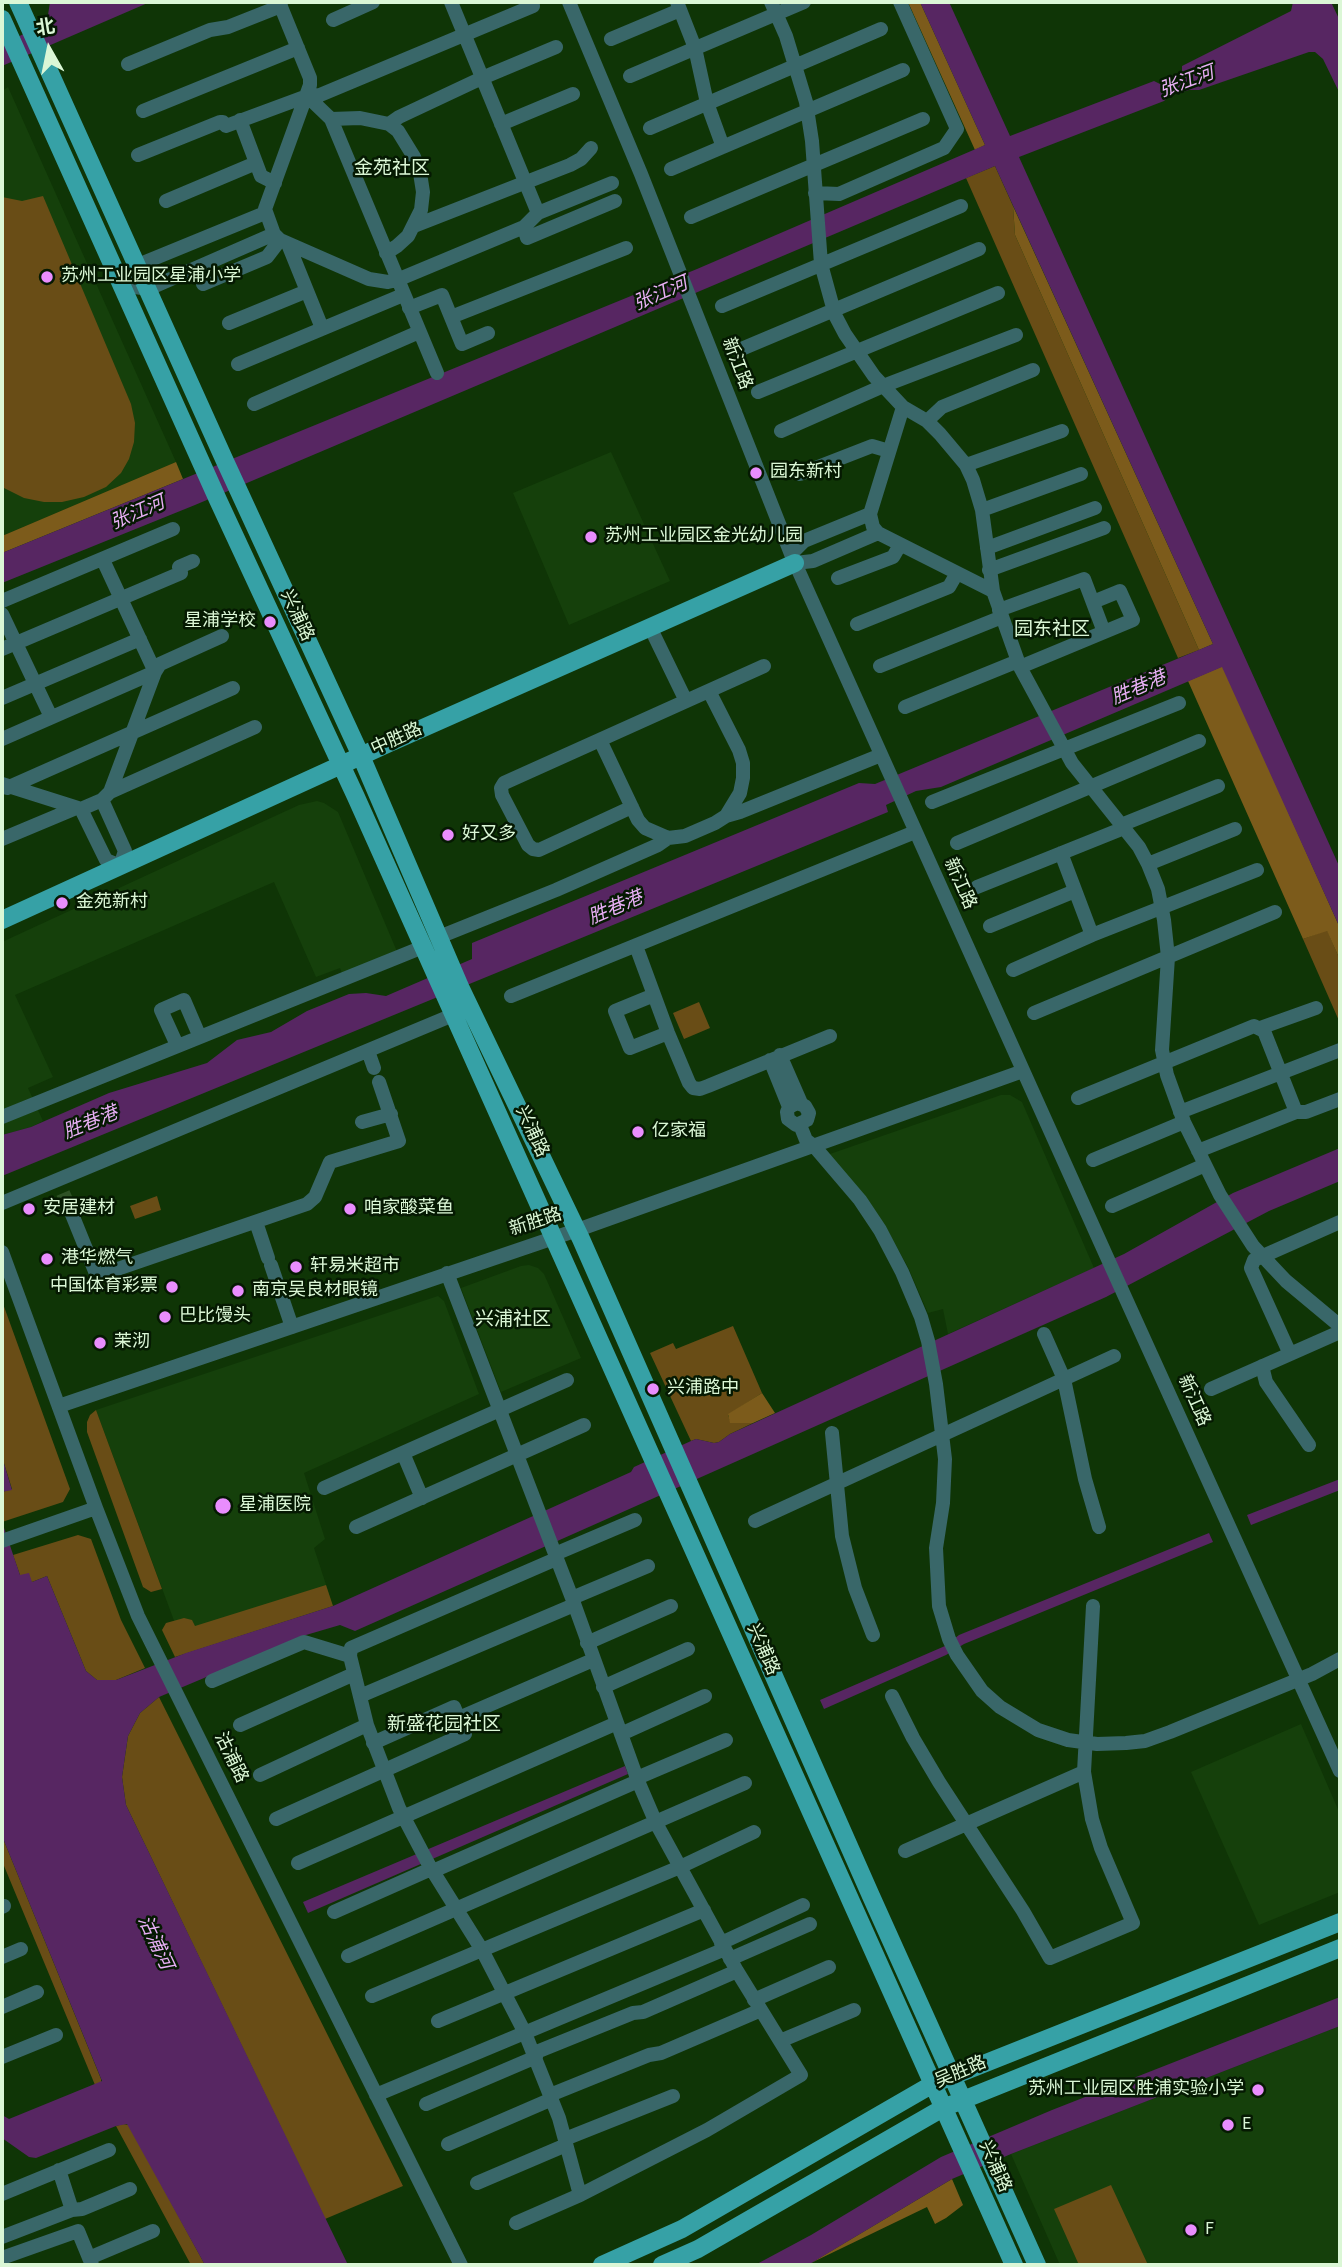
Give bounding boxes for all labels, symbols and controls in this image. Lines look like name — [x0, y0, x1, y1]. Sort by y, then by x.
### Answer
text: 北 — [34, 13, 57, 43]
north arrow — [14, 14, 84, 84]
water label: 张江河 — [1156, 63, 1218, 103]
district label: 金苑社区 — [354, 159, 430, 181]
place label: 苏州工业园区星浦小学 — [61, 266, 241, 288]
marker: 苏州工业园区星浦小学 — [39, 269, 55, 285]
water label: 张江河 — [630, 273, 692, 317]
street label: 新江路 — [716, 335, 756, 393]
place label: 园东新村 — [770, 462, 842, 484]
marker: 园东新村 — [748, 465, 764, 481]
water label: 张江河 — [107, 492, 169, 536]
place label: 苏州工业园区金光幼儿园 — [605, 526, 803, 548]
marker: 苏州工业园区金光幼儿园 — [583, 529, 599, 545]
street label: 兴浦路 — [275, 587, 317, 645]
place label: 星浦学校 — [184, 611, 256, 633]
marker: 星浦学校 — [262, 614, 278, 630]
district label: 园东社区 — [1014, 620, 1090, 642]
water label: 胜巷港 — [1108, 667, 1170, 711]
street label: 中胜路 — [368, 719, 426, 761]
place label: 好又多 — [462, 824, 516, 846]
marker: 好又多 — [440, 827, 456, 843]
street label: 新江路 — [938, 855, 980, 913]
water label: 胜巷港 — [585, 887, 647, 931]
place label: 金苑新村 — [76, 892, 148, 914]
marker: 金苑新村 — [54, 895, 70, 911]
water label: 胜巷港 — [60, 1103, 122, 1145]
street label: 兴浦路 — [510, 1103, 552, 1161]
place label: 亿家福 — [652, 1121, 706, 1143]
marker: 亿家福 — [630, 1124, 646, 1140]
place label: 安居建材 — [43, 1198, 115, 1220]
place label: 咱家酸菜鱼 — [364, 1198, 454, 1220]
marker: 安居建材 — [21, 1201, 37, 1217]
marker: 咱家酸菜鱼 — [342, 1201, 358, 1217]
street label: 新胜路 — [507, 1204, 565, 1242]
place label: 港华燃气 — [61, 1248, 133, 1270]
marker: 港华燃气 — [39, 1251, 55, 1267]
place label: 轩易米超市 — [310, 1256, 400, 1278]
marker: 轩易米超市 — [288, 1259, 304, 1275]
place label: 中国体育彩票 — [50, 1276, 158, 1298]
marker: 中国体育彩票 — [164, 1279, 180, 1295]
place label: 南京吴良材眼镜 — [252, 1280, 378, 1302]
marker: 南京吴良材眼镜 — [230, 1283, 246, 1299]
place label: 巴比馒头 — [179, 1306, 251, 1328]
marker: 巴比馒头 — [157, 1309, 173, 1325]
district label: 兴浦社区 — [475, 1310, 551, 1332]
place label: 茉沏 — [114, 1332, 150, 1354]
marker: 茉沏 — [92, 1335, 108, 1351]
street label: 新江路 — [1172, 1372, 1214, 1430]
place label: 兴浦路中 — [667, 1378, 739, 1400]
marker: 兴浦路中 — [645, 1381, 661, 1397]
place label: 星浦医院 — [239, 1495, 311, 1517]
marker: 星浦医院 — [213, 1496, 233, 1516]
street label: 兴浦路 — [741, 1621, 783, 1679]
district label: 新盛花园社区 — [387, 1715, 501, 1737]
street label: 沽浦路 — [208, 1729, 252, 1787]
water label: 沽浦河 — [132, 1912, 176, 1974]
street label: 吴胜路 — [932, 2053, 990, 2093]
place label: 苏州工业园区胜浦实验小学 — [1028, 2079, 1244, 2101]
marker: 苏州工业园区胜浦实验小学 — [1250, 2082, 1266, 2098]
place label: E — [1242, 2114, 1251, 2136]
marker: E — [1220, 2117, 1236, 2133]
street label: 兴浦路 — [973, 2138, 1015, 2196]
place label: F — [1205, 2219, 1214, 2241]
marker: F — [1183, 2222, 1199, 2238]

